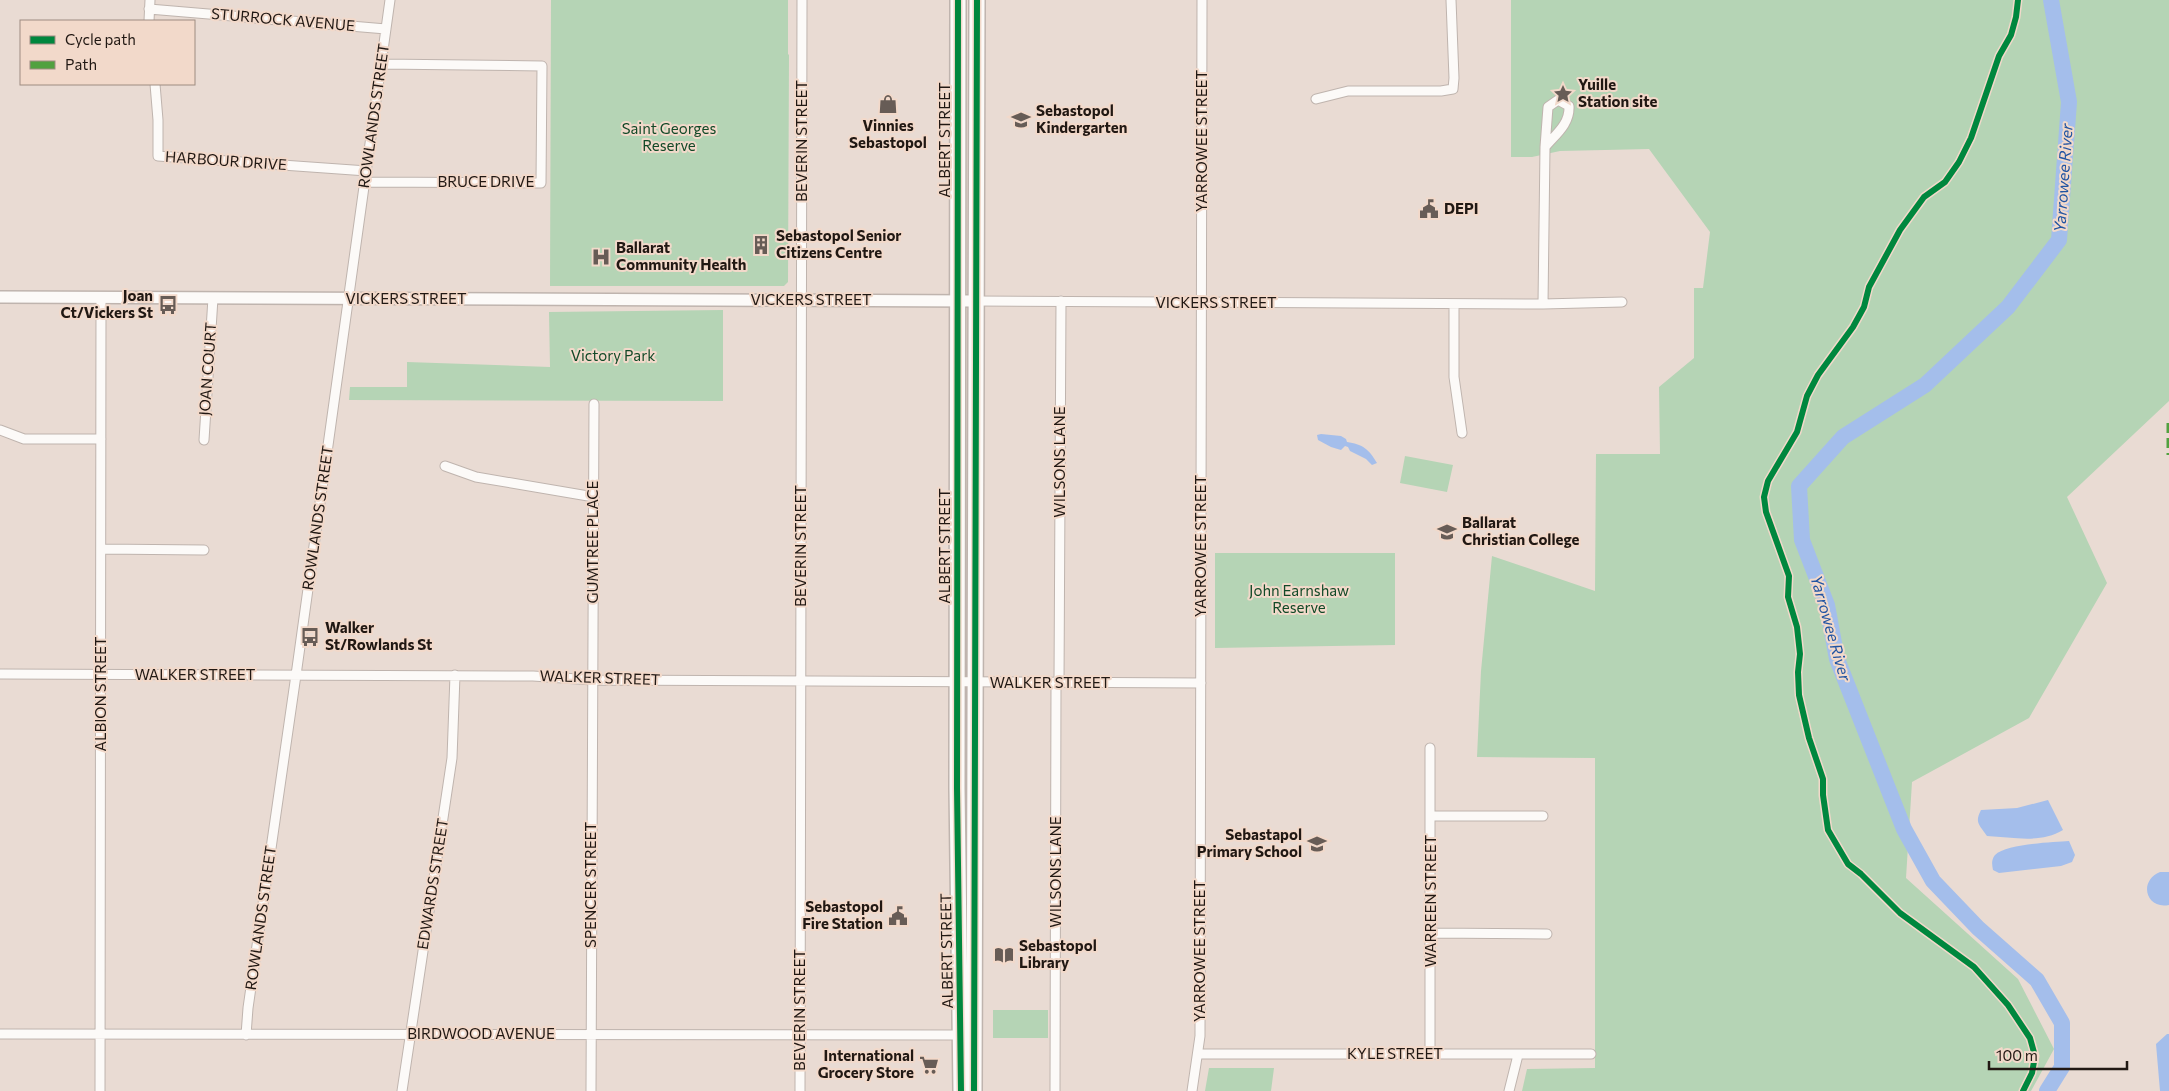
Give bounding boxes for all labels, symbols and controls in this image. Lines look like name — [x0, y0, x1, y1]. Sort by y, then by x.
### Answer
street label: STURROCK AVENUE — [210, 4, 356, 34]
legend — [20, 20, 195, 85]
text: Cycle path — [65, 30, 136, 48]
street label: ROWLANDS STREET — [354, 42, 392, 189]
text: Path — [65, 55, 97, 73]
street label: YARROWEE STREET — [1192, 69, 1210, 212]
place label: Yuille Station site — [1578, 75, 1658, 110]
street label: BEVERIN STREET — [792, 80, 810, 202]
street label: ALBERT STREET — [935, 82, 953, 198]
place icon: Yuille Station site — [1552, 83, 1574, 105]
shop icon: Vinnies Sebastopol — [877, 93, 899, 115]
place label: Sebastopol Kindergarten — [1036, 101, 1127, 136]
school or university icon: Sebastopol Kindergarten — [1010, 109, 1032, 131]
place label: Vinnies Sebastopol — [849, 116, 927, 151]
park label: Saint Georges Reserve — [622, 119, 717, 154]
water label: Yarrowee River — [2049, 122, 2076, 233]
street label: HARBOUR DRIVE — [165, 147, 288, 173]
street label: BRUCE DRIVE — [438, 172, 535, 190]
public building icon: DEPI — [1418, 198, 1440, 220]
place label: DEPI — [1444, 199, 1478, 217]
place label: Sebastopol Senior Citizens Centre — [776, 226, 902, 261]
building icon: Sebastopol Senior Citizens Centre — [750, 234, 772, 256]
place label: Ballarat Community Health — [616, 238, 746, 273]
hospital icon: Ballarat Community Health — [590, 246, 612, 268]
place label: Joan Ct/Vickers St — [61, 286, 153, 321]
street label: VICKERS STREET — [345, 289, 467, 307]
street label: VICKERS STREET — [750, 290, 872, 308]
street label: VICKERS STREET — [1155, 293, 1277, 311]
bus stop icon: Joan Ct/Vickers St — [157, 294, 179, 316]
street label: JOAN COURT — [195, 321, 219, 416]
park label: Victory Park — [571, 346, 655, 364]
street label: WILSONS LANE — [1050, 406, 1068, 518]
street label: ROWLANDS STREET — [298, 444, 336, 591]
street label: YARROWEE STREET — [1191, 474, 1209, 617]
street label: GUMTREE PLACE — [583, 480, 601, 604]
street label: BEVERIN STREET — [791, 485, 809, 607]
street label: ALBERT STREET — [935, 488, 953, 604]
place label: Ballarat Christian College — [1462, 513, 1580, 548]
school or university icon: Ballarat Christian College — [1436, 521, 1458, 543]
water label: Yarrowee River — [1807, 573, 1856, 683]
park label: John Earnshaw Reserve — [1249, 581, 1349, 616]
place label: Walker St/Rowlands St — [325, 618, 432, 653]
bus stop icon: Walker St/Rowlands St — [299, 626, 321, 648]
street label: ALBION STREET — [91, 636, 109, 751]
street label: WALKER STREET — [135, 665, 256, 683]
street label: WALKER STREET — [539, 666, 661, 688]
street label: WALKER STREET — [990, 673, 1111, 691]
street label: WILSONS LANE — [1046, 816, 1064, 928]
street label: EDWARDS STREET — [413, 817, 451, 951]
street label: SPENCER STREET — [581, 822, 599, 948]
place label: Sebastapol Primary School — [1197, 825, 1302, 860]
school or university icon: Sebastapol Primary School — [1306, 833, 1328, 855]
street label: WARREEN STREET — [1421, 834, 1439, 967]
street label: ROWLANDS STREET — [241, 844, 279, 991]
street label: YARROWEE STREET — [1190, 879, 1208, 1022]
street label: ALBERT STREET — [936, 893, 956, 1009]
place label: Sebastopol Fire Station — [802, 897, 883, 932]
public building icon: Sebastopol Fire Station — [887, 905, 909, 927]
place label: Sebastopol Library — [1019, 936, 1097, 971]
library icon: Sebastopol Library — [993, 944, 1015, 966]
street label: BEVERIN STREET — [790, 949, 808, 1071]
street label: BIRDWOOD AVENUE — [407, 1024, 555, 1042]
scale bar — [1989, 1038, 2126, 1070]
street label: KYLE STREET — [1347, 1044, 1443, 1062]
place label: International Grocery Store — [818, 1046, 914, 1081]
text: 100 m — [1996, 1046, 2038, 1064]
supermarket icon: International Grocery Store — [918, 1054, 940, 1076]

